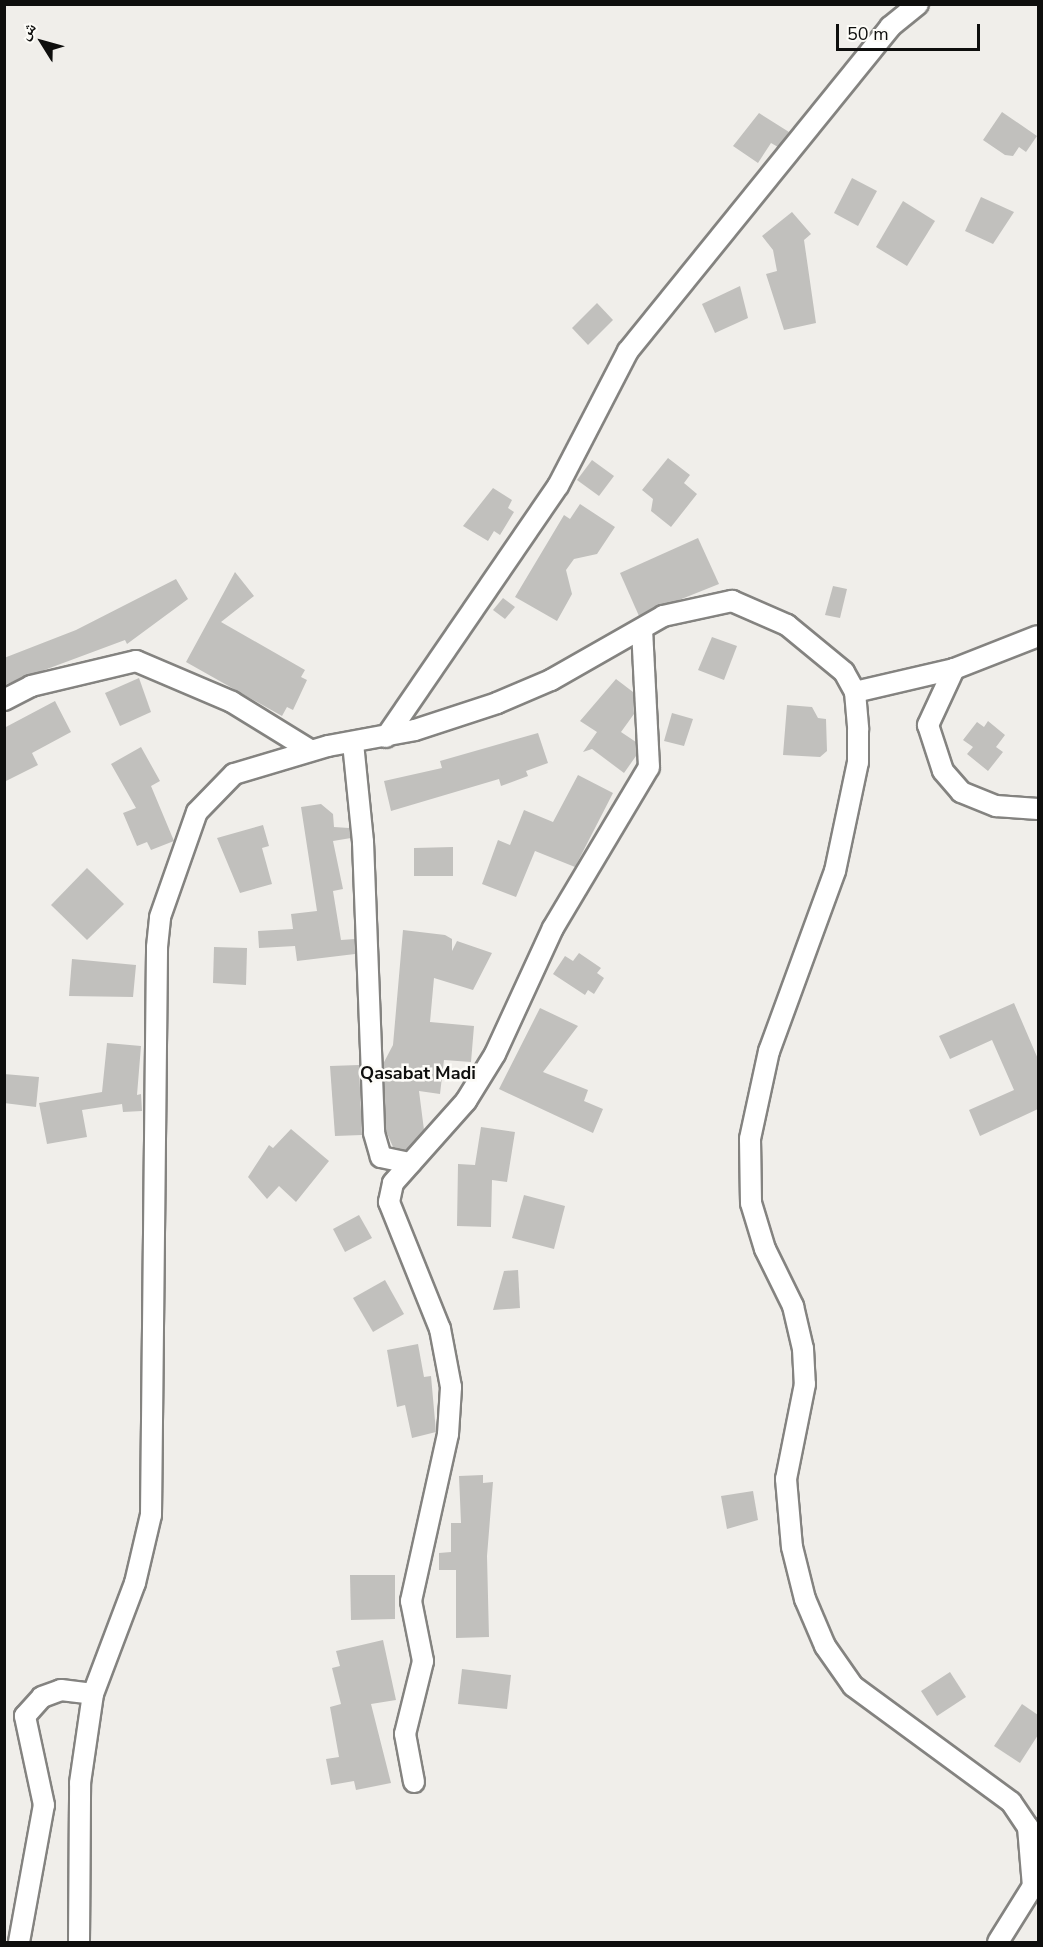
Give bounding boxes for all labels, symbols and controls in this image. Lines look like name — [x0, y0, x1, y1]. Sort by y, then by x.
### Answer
north arrow — [12, 12, 72, 72]
scale bar — [839, 12, 983, 50]
text: ش — [14, 18, 42, 45]
text: 50 m — [847, 22, 889, 46]
district label: Qasabat Madi — [360, 1062, 476, 1084]

